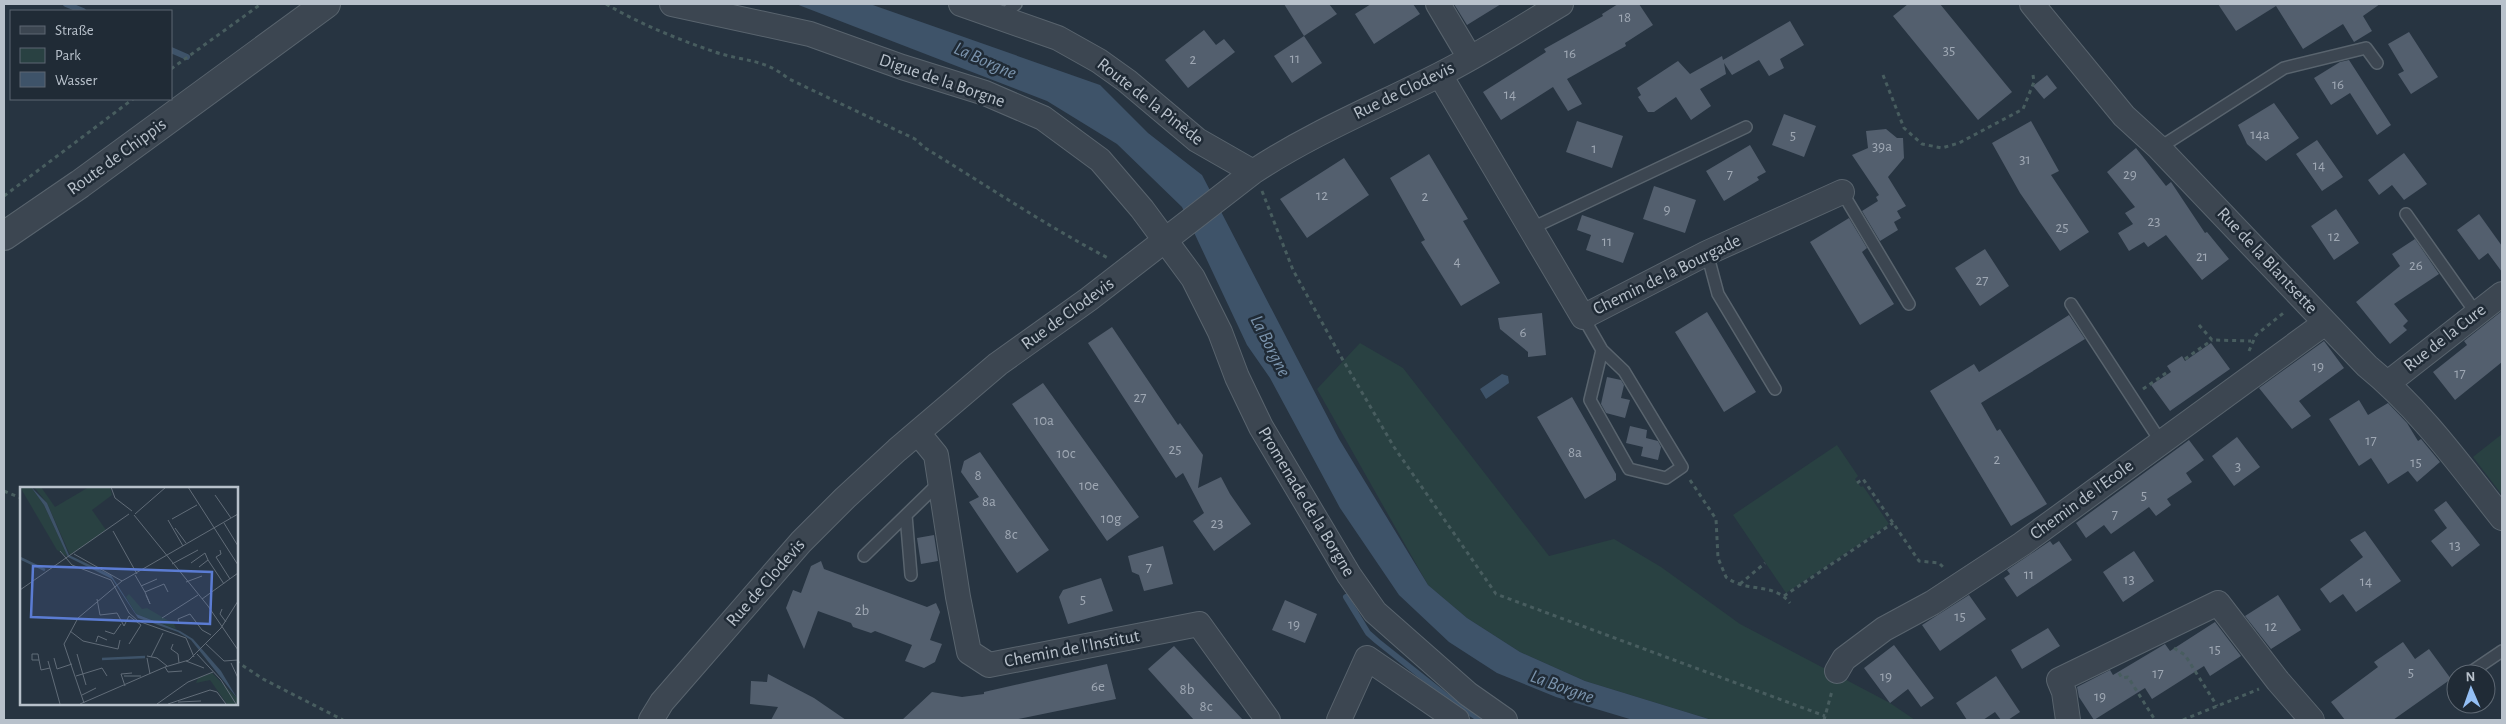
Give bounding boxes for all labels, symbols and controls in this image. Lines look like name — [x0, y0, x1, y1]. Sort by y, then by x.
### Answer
legend — [10, 10, 172, 100]
house number: 18 — [1619, 10, 1631, 25]
text: Straße — [55, 23, 94, 38]
water label: La Borgne — [951, 39, 1019, 83]
house number: 35 — [1943, 43, 1955, 58]
house number: 16 — [1564, 46, 1576, 61]
text: Park — [55, 48, 81, 63]
street label: Digue de la Borgne — [877, 51, 1007, 111]
house number: 11 — [1290, 51, 1300, 66]
house number: 2 — [1190, 52, 1197, 67]
street label: Route de la Pinède — [1093, 55, 1207, 149]
street label: Rue de Clodevis — [1351, 59, 1457, 123]
text: Wasser — [55, 73, 98, 88]
house number: 16 — [2332, 77, 2344, 92]
house number: 14 — [1504, 87, 1516, 102]
street label: Route de Chippis — [64, 115, 170, 199]
house number: 14a — [2250, 127, 2270, 142]
house number: 5 — [1790, 128, 1796, 143]
house number: 39a — [1872, 139, 1892, 154]
house number: 1 — [1591, 141, 1597, 156]
house number: 31 — [2019, 152, 2031, 167]
house number: 14 — [2313, 158, 2325, 173]
house number: 7 — [1727, 167, 1733, 182]
house number: 29 — [2123, 167, 2137, 182]
house number: 12 — [1316, 188, 1328, 203]
house number: 2 — [1422, 189, 1429, 204]
house number: 9 — [1663, 202, 1671, 217]
street label: Rue de la Blantsette — [2213, 204, 2321, 318]
house number: 23 — [2147, 214, 2161, 229]
house number: 25 — [2055, 220, 2069, 235]
house number: 12 — [2328, 229, 2340, 244]
street label: Chemin de la Bourgade — [1590, 231, 1744, 319]
house number: 11 — [1602, 234, 1612, 249]
house number: 21 — [2196, 249, 2208, 264]
house number: 4 — [1453, 254, 1461, 269]
house number: 26 — [2409, 258, 2423, 273]
house number: 27 — [1975, 273, 1989, 288]
street label: Rue de Clodevis — [1018, 275, 1118, 353]
street label: Rue de la Cure — [2401, 301, 2489, 375]
water label: La Borgne — [1246, 312, 1294, 380]
house number: 6 — [1519, 325, 1527, 340]
house number: 19 — [2312, 359, 2324, 374]
house number: 17 — [2454, 366, 2466, 381]
house number: 27 — [1133, 390, 1147, 405]
house number: 10a — [1034, 413, 1054, 428]
street label: Promenade de la Borgne — [1254, 424, 1358, 580]
house number: 17 — [2365, 433, 2377, 448]
house number: 25 — [1168, 442, 1182, 457]
house number: 8a — [1568, 445, 1582, 460]
house number: 10c — [1057, 446, 1076, 461]
house number: 2 — [1994, 452, 2001, 467]
house number: 15 — [2410, 455, 2422, 470]
street label: Chemin de l'Ecole — [2027, 457, 2137, 543]
house number: 3 — [2235, 459, 2241, 474]
house number: 8 — [974, 468, 982, 483]
house number: 10e — [1079, 478, 1099, 493]
inset map — [20, 487, 238, 704]
house number: 5 — [2141, 488, 2147, 503]
house number: 8a — [982, 494, 996, 509]
house number: 7 — [2112, 507, 2118, 522]
house number: 10g — [1101, 511, 1122, 526]
house number: 23 — [1210, 516, 1224, 531]
house number: 8c — [1005, 527, 1018, 542]
street label: Rue de Clodevis — [723, 536, 809, 630]
house number: 13 — [2449, 538, 2461, 553]
house number: 7 — [1146, 560, 1152, 575]
house number: 11 — [2024, 567, 2034, 582]
house number: 13 — [2123, 572, 2135, 587]
house number: 14 — [2360, 574, 2372, 589]
house number: 5 — [1080, 592, 1086, 607]
house number: 2b — [855, 603, 870, 618]
house number: 15 — [1954, 609, 1966, 624]
house number: 19 — [1288, 617, 1300, 632]
house number: 12 — [2265, 619, 2277, 634]
street label: Chemin de l'Institut — [1003, 627, 1141, 671]
house number: 15 — [2209, 642, 2221, 657]
north arrow — [2446, 664, 2496, 714]
house number: 5 — [2408, 665, 2414, 680]
house number: 17 — [2152, 666, 2164, 681]
water label: La Borgne — [1528, 667, 1596, 707]
house number: 19 — [1880, 669, 1892, 684]
text: N — [2465, 670, 2476, 684]
house number: 6e — [1091, 679, 1105, 694]
house number: 8b — [1180, 682, 1195, 697]
house number: 19 — [2094, 689, 2106, 704]
house number: 8c — [1200, 699, 1213, 714]

